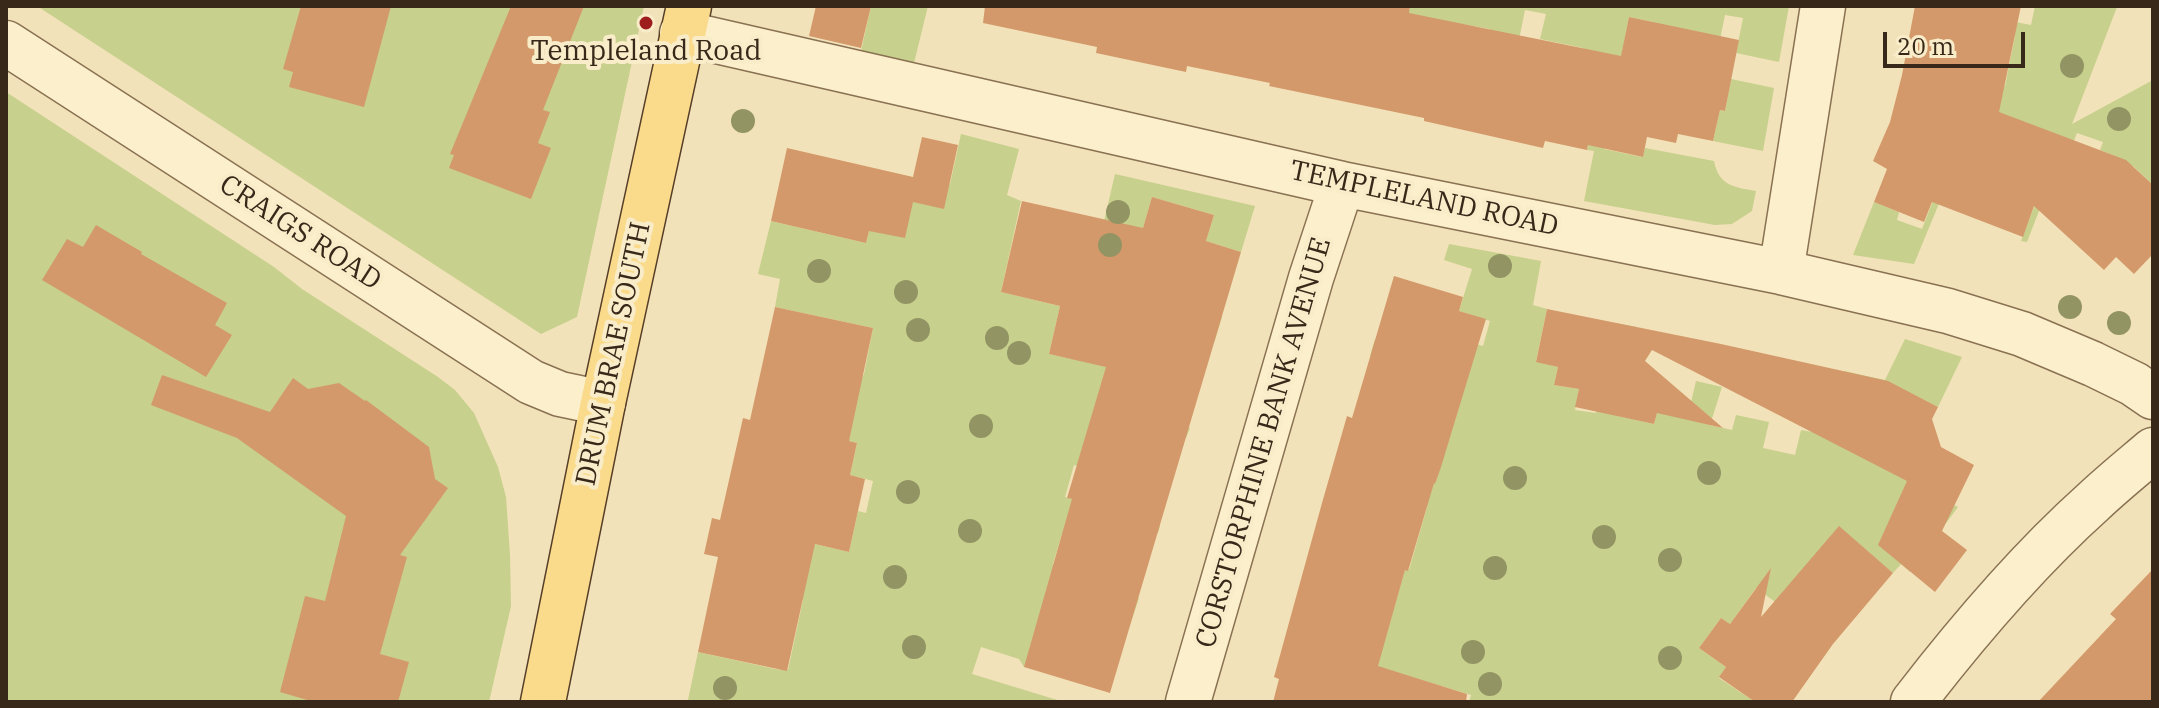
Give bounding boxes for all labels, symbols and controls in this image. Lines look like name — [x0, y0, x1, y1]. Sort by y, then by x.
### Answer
marker: Templeland Road — [637, 14, 655, 32]
scale bar — [1887, 16, 2029, 66]
text: 20 m — [1897, 30, 1954, 62]
place label: Templeland Road — [530, 35, 762, 69]
street label: TEMPLELAND ROAD — [1287, 154, 1561, 244]
street label: CRAIGS ROAD — [213, 168, 387, 298]
street label: DRUM BRAE SOUTH — [570, 219, 658, 489]
street label: CORSTORPHINE BANK AVENUE — [1189, 234, 1339, 652]

